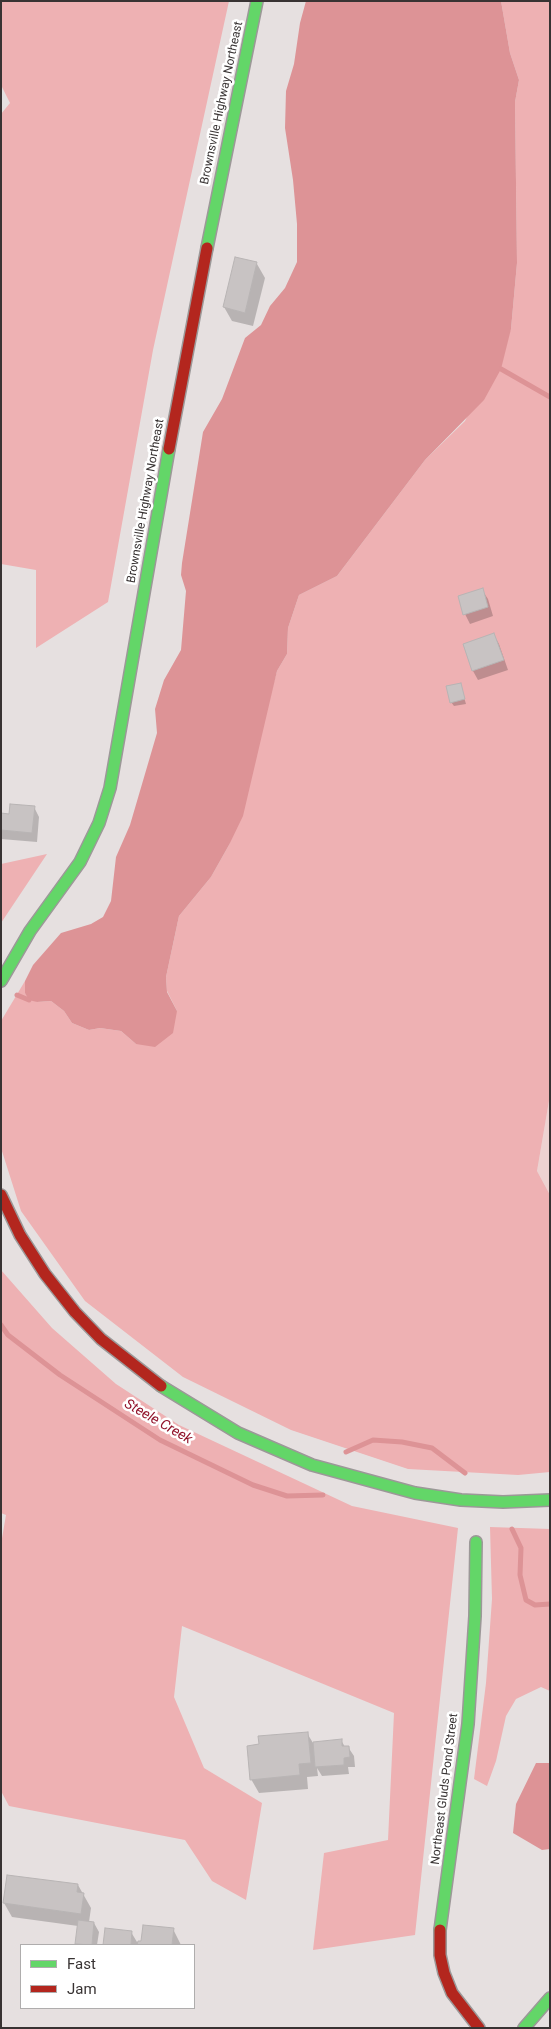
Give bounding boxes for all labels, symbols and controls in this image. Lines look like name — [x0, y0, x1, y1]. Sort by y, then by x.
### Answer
street label: Brownsville Highway Northeast — [198, 20, 246, 186]
street label: Brownsville Highway Northeast — [124, 418, 168, 584]
water label: Steele Creek — [121, 1396, 195, 1448]
street label: Northeast Gluds Pond Street — [429, 1713, 461, 1865]
legend — [20, 1944, 195, 2009]
text: Fast — [67, 1955, 96, 1973]
text: Jam — [67, 1980, 97, 1998]

